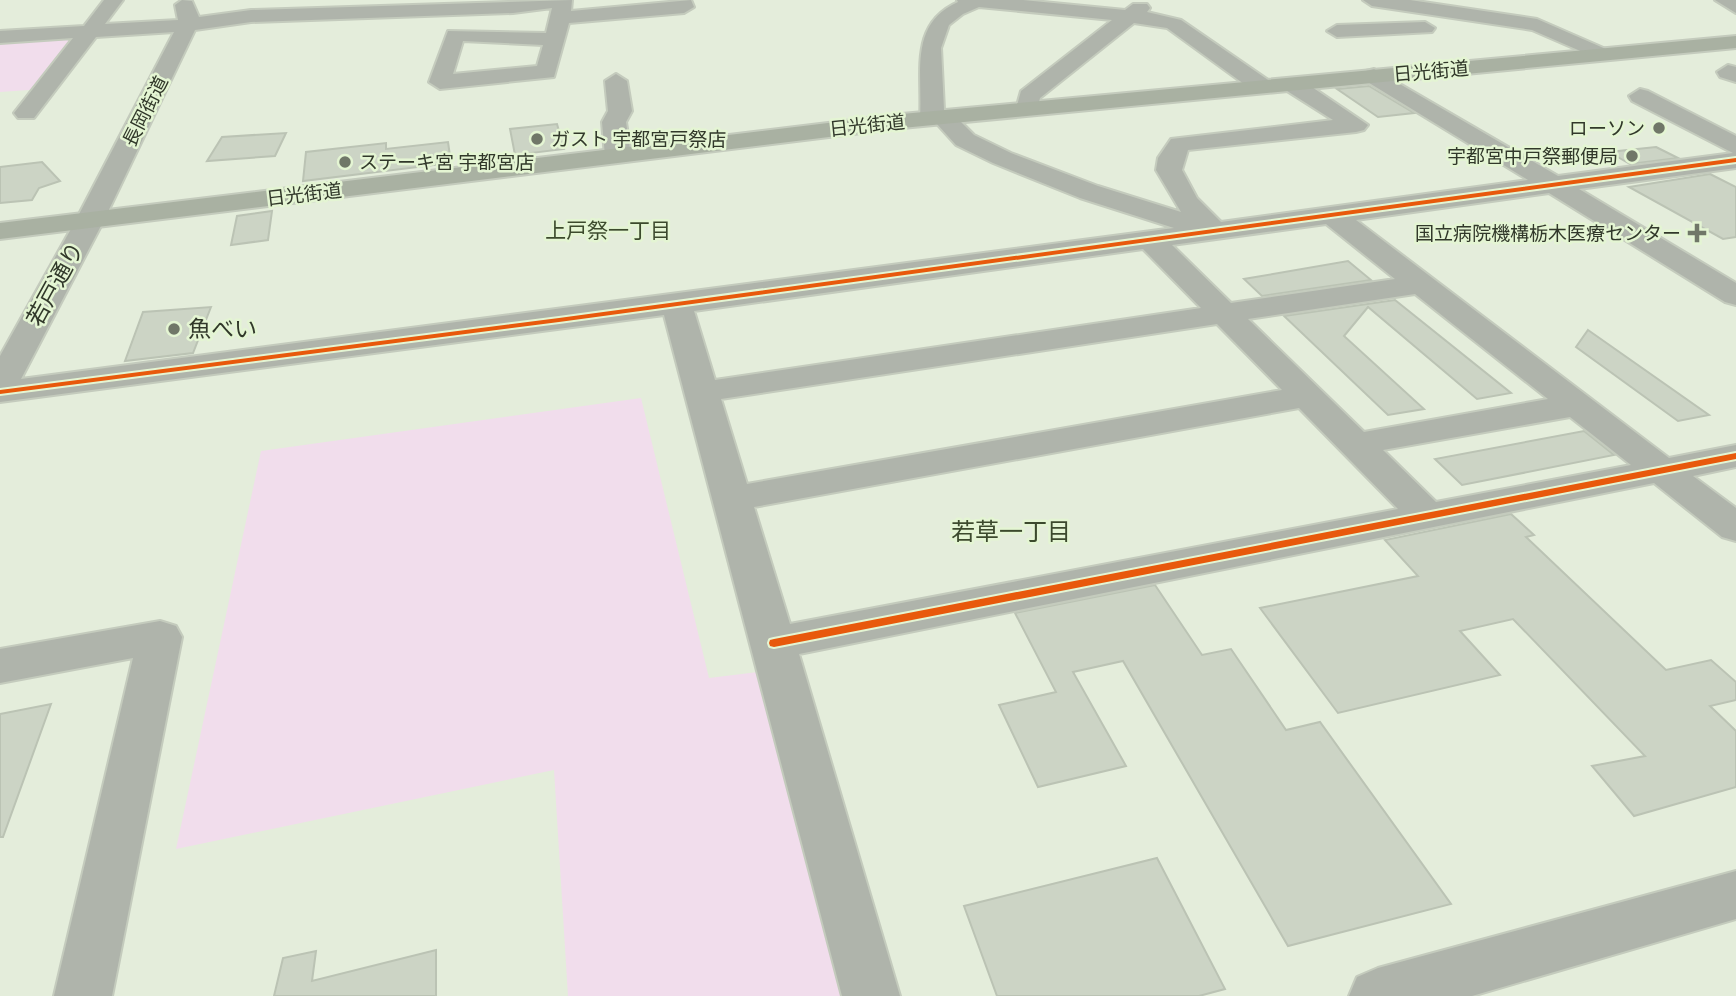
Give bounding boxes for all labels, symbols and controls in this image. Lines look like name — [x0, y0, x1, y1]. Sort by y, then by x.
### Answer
street label: 日光街道 — [1392, 56, 1470, 85]
street label: 長岡街道 — [117, 72, 172, 150]
street label: 日光街道 — [828, 109, 906, 140]
place label: ローソン — [1569, 116, 1645, 139]
marker: ローソン — [1651, 120, 1667, 136]
place label: ガスト 宇都宮戸祭店 — [551, 127, 726, 150]
marker: ガスト 宇都宮戸祭店 — [529, 131, 545, 147]
place label: 宇都宮中戸祭郵便局 — [1447, 144, 1618, 167]
marker: 宇都宮中戸祭郵便局 — [1624, 148, 1640, 164]
place label: ステーキ宮 宇都宮店 — [359, 150, 534, 173]
marker: ステーキ宮 宇都宮店 — [337, 154, 353, 170]
street label: 日光街道 — [265, 177, 343, 210]
district label: 上戸祭一丁目 — [545, 217, 671, 242]
place label: 国立病院機構栃木医療センター — [1415, 221, 1681, 244]
marker: 国立病院機構栃木医療センター — [1687, 223, 1707, 243]
street label: 若戸通り — [20, 236, 89, 331]
place label: 魚べい — [188, 314, 257, 342]
marker: 魚べい — [166, 321, 182, 337]
district label: 若草一丁目 — [951, 516, 1071, 545]

